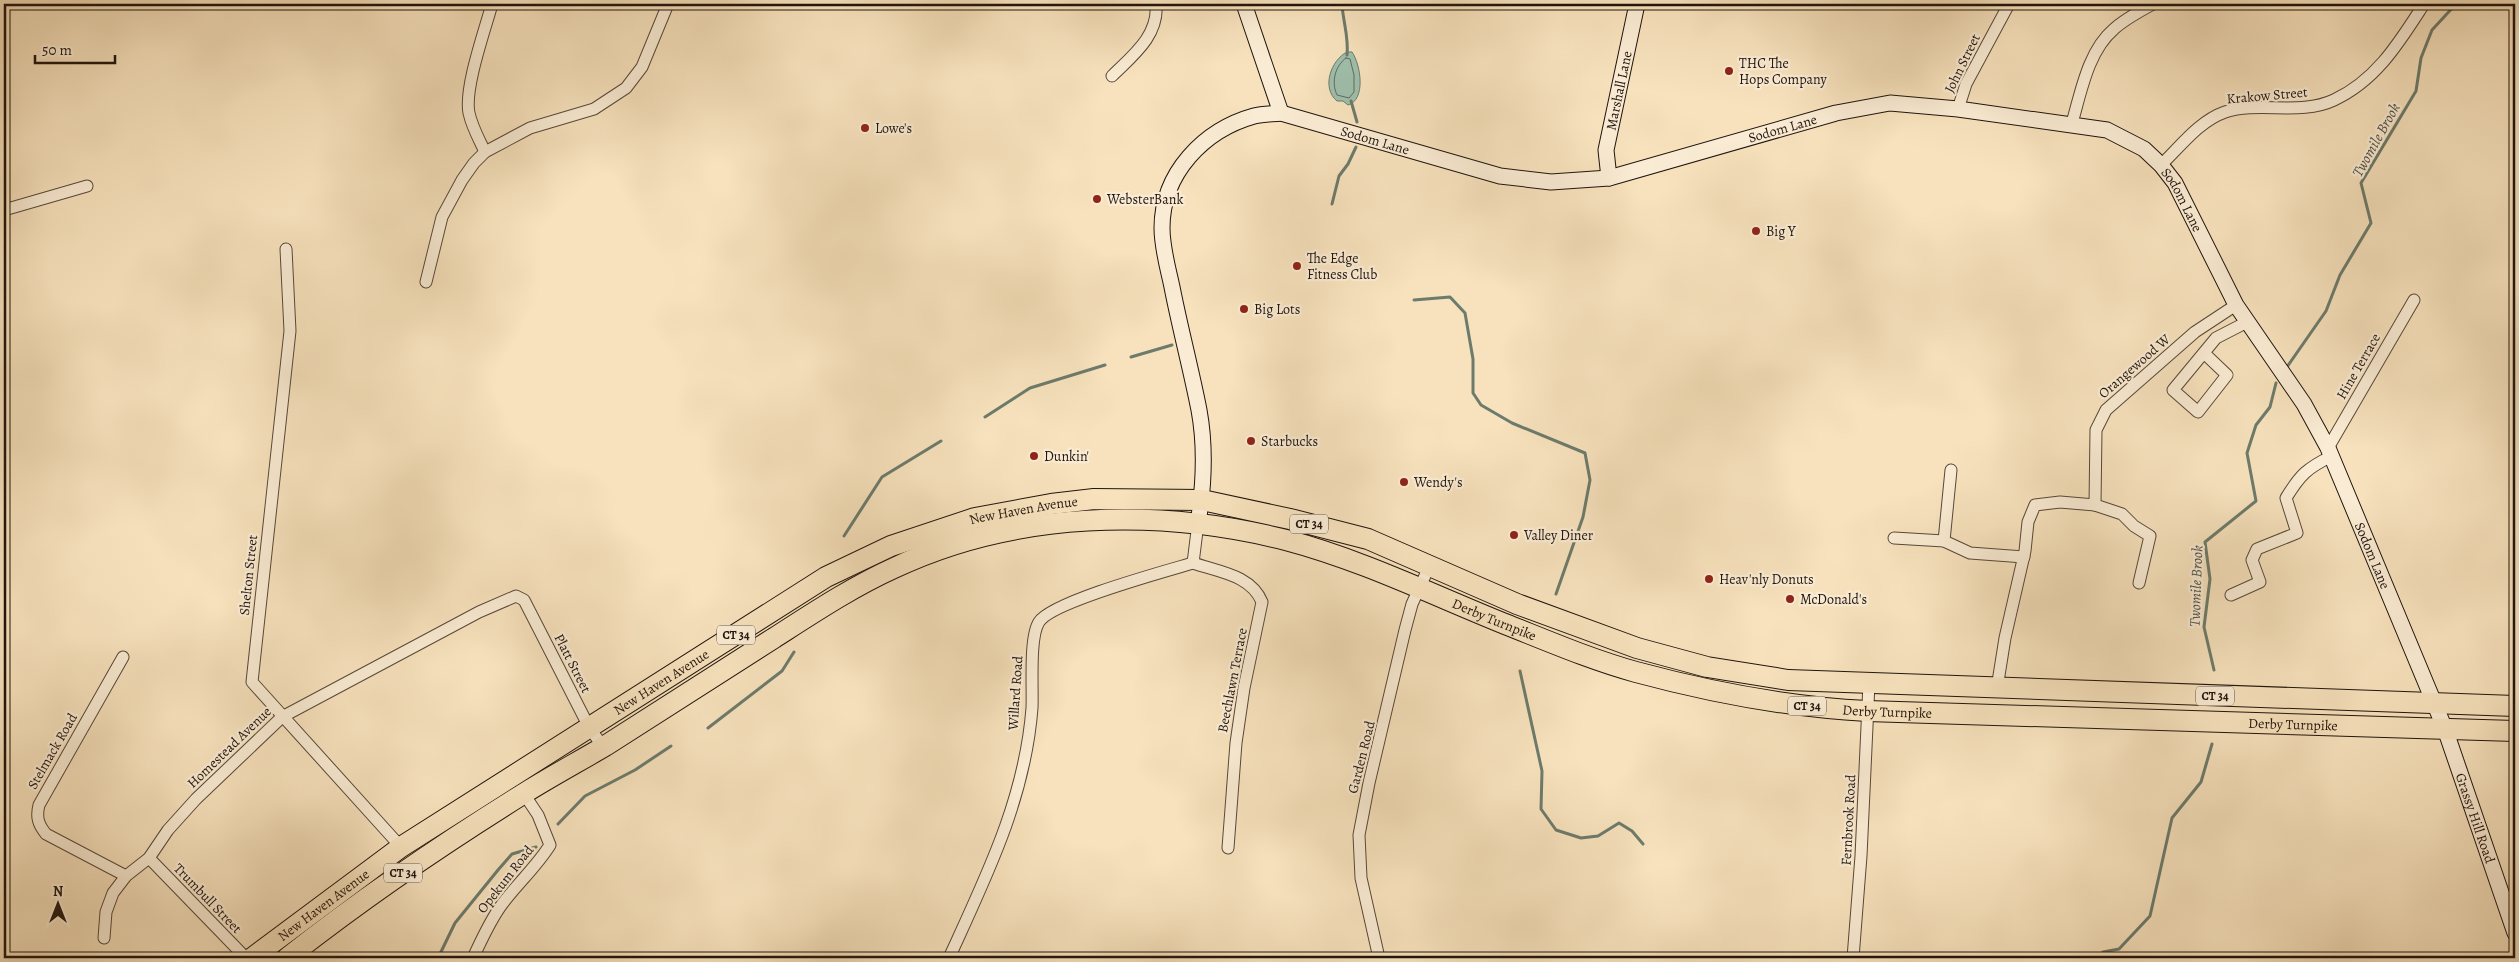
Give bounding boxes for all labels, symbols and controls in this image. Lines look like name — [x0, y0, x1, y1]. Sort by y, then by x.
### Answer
street label: John Street — [1940, 30, 1985, 96]
scale bar — [35, 32, 115, 64]
text: 50 m — [42, 40, 72, 60]
street label: Marshall Lane — [1601, 49, 1637, 132]
place label: THC The Hops Company — [1739, 54, 1827, 89]
marker: THC The Hops Company — [1723, 65, 1735, 77]
street label: Krakow Street — [2226, 82, 2309, 108]
water label: Twomile Brook — [2347, 99, 2405, 181]
street label: Sodom Lane — [1746, 110, 1819, 148]
place label: Lowe's — [875, 119, 912, 138]
marker: Lowe's — [859, 122, 871, 134]
street label: Sodom Lane — [1338, 122, 1412, 159]
street label: Sodom Lane — [2156, 164, 2207, 235]
place label: WebsterBank — [1106, 190, 1183, 209]
marker: WebsterBank — [1091, 193, 1103, 205]
place label: Big Y — [1766, 222, 1796, 241]
marker: Big Y — [1750, 225, 1762, 237]
place label: The Edge Fitness Club — [1307, 249, 1377, 284]
marker: The Edge Fitness Club — [1291, 260, 1303, 272]
place label: Big Lots — [1254, 300, 1300, 319]
marker: Big Lots — [1238, 303, 1250, 315]
street label: Orangewood W — [2094, 329, 2175, 403]
street label: Hine Terrace — [2332, 330, 2385, 403]
place label: Starbucks — [1261, 432, 1318, 451]
marker: Starbucks — [1245, 435, 1257, 447]
place label: Dunkin' — [1044, 447, 1089, 466]
marker: Dunkin' — [1028, 450, 1040, 462]
place label: Wendy's — [1413, 473, 1463, 492]
marker: Wendy's — [1398, 476, 1410, 488]
street label: New Haven Avenue — [967, 492, 1079, 529]
road number: CT 34 — [1290, 514, 1328, 534]
street label: Sodom Lane — [2350, 519, 2395, 592]
place label: Valley Diner — [1523, 526, 1594, 545]
marker: Valley Diner — [1508, 529, 1520, 541]
street label: Shelton Street — [235, 533, 262, 616]
water label: Twomile Brook — [2185, 545, 2207, 627]
place label: Heav'nly Donuts — [1719, 570, 1814, 589]
marker: Heav'nly Donuts — [1703, 573, 1715, 585]
place label: McDonald's — [1800, 590, 1867, 609]
marker: McDonald's — [1784, 593, 1796, 605]
street label: Derby Turnpike — [1449, 594, 1539, 646]
road number: CT 34 — [717, 626, 755, 644]
street label: Beechlawn Terrace — [1213, 626, 1252, 734]
street label: Platt Street — [550, 630, 596, 696]
street label: New Haven Avenue — [610, 645, 713, 720]
street label: Willard Road — [1003, 655, 1028, 732]
road number: CT 34 — [2196, 686, 2234, 706]
road number: CT 34 — [1788, 696, 1826, 716]
street label: Derby Turnpike — [1842, 700, 1932, 723]
street label: Homestead Avenue — [183, 702, 276, 792]
street label: Stelmack Road — [23, 709, 82, 793]
street label: Derby Turnpike — [2248, 714, 2338, 736]
street label: Garden Road — [1343, 718, 1380, 795]
street label: Grassy Hill Road — [2451, 770, 2499, 866]
street label: Fernbrook Road — [1837, 774, 1860, 866]
street label: Opekum Road — [473, 841, 538, 917]
street label: Trumbull Street — [169, 859, 246, 938]
road number: CT 34 — [384, 864, 422, 882]
street label: New Haven Avenue — [274, 865, 373, 946]
north arrow — [32, 880, 82, 930]
text: N — [53, 882, 63, 901]

